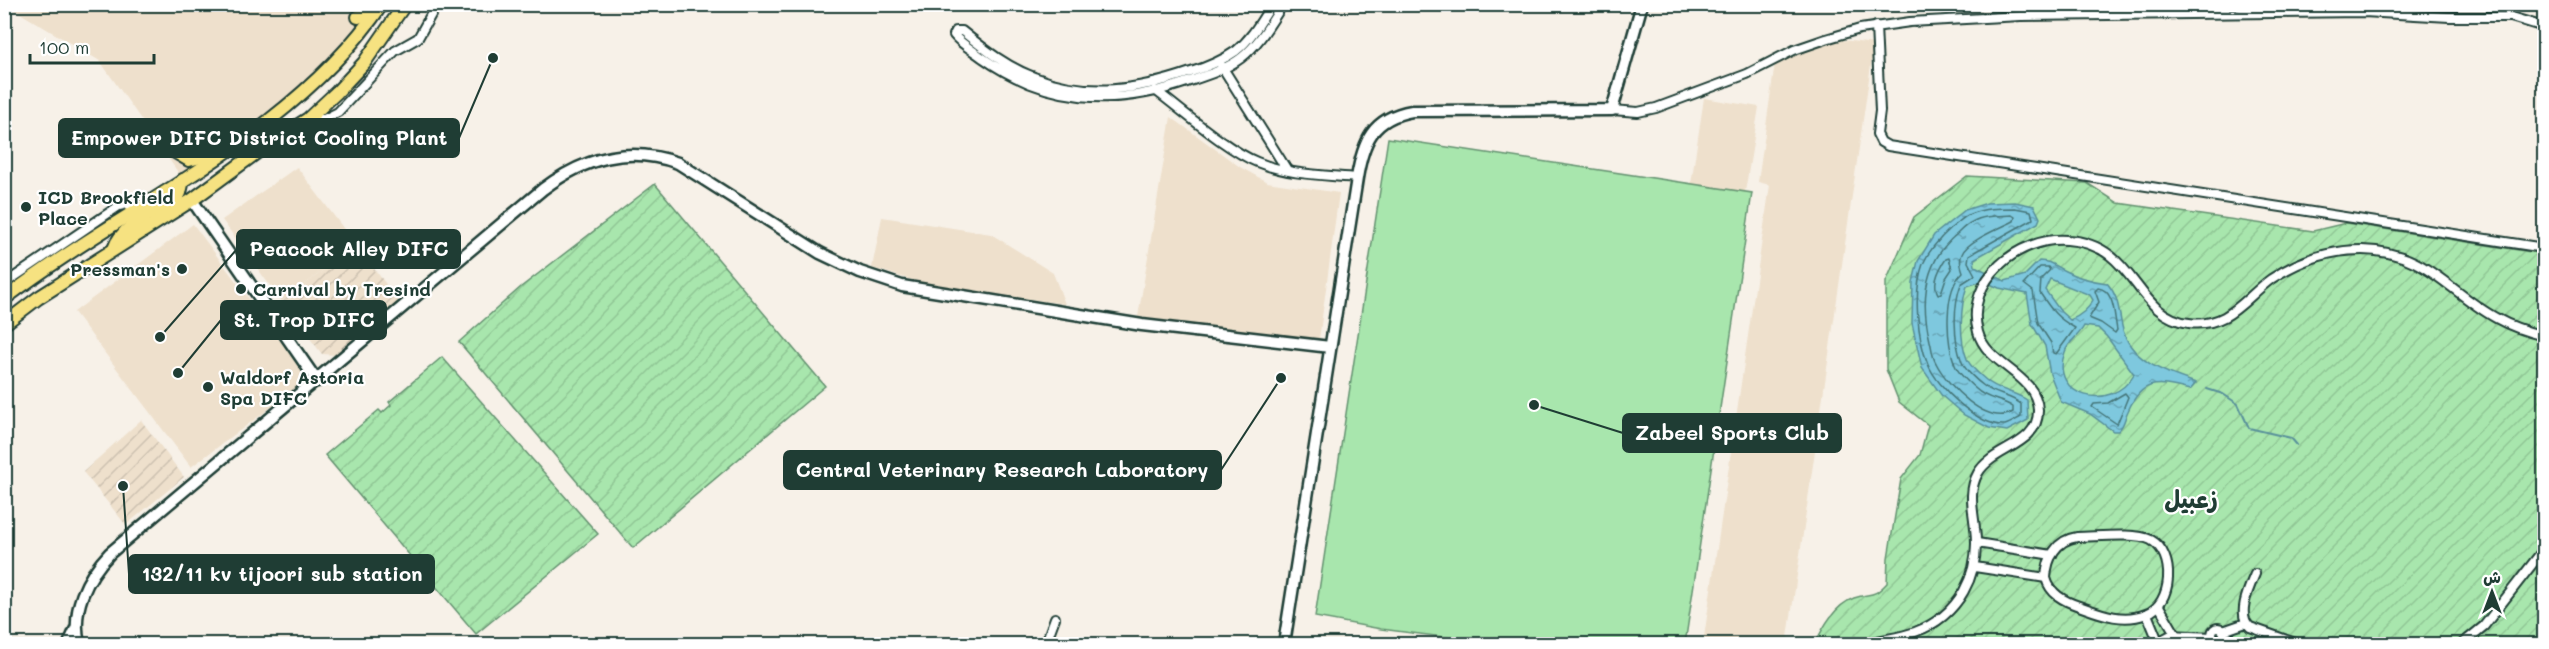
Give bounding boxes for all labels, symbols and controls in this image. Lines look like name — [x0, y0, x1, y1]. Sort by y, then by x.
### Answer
scale bar — [30, 27, 154, 65]
text: 100 m — [39, 35, 89, 59]
callout: Empower DIFC District Cooling Plant — [59, 119, 459, 157]
text: Empower DIFC District Cooling Plant — [71, 124, 447, 150]
place label: ICD Brookfield Place — [38, 185, 174, 230]
marker: ICD Brookfield Place — [19, 200, 33, 214]
callout: Peacock Alley DIFC — [237, 230, 460, 268]
text: Peacock Alley DIFC — [250, 235, 449, 261]
place label: Pressman's — [70, 257, 170, 281]
marker: Pressman's — [175, 262, 189, 276]
place label: Carnival by Tresind — [253, 277, 431, 301]
marker: Carnival by Tresind — [234, 282, 248, 296]
callout: St. Trop DIFC — [221, 301, 386, 339]
text: St. Trop DIFC — [233, 306, 375, 332]
place label: Waldorf Astoria Spa DIFC — [220, 365, 364, 410]
marker: Waldorf Astoria Spa DIFC — [201, 380, 215, 394]
callout: Zabeel Sports Club — [1623, 414, 1841, 452]
text: Zabeel Sports Club — [1635, 419, 1829, 445]
callout: Central Veterinary Research Laboratory — [784, 451, 1221, 489]
text: Central Veterinary Research Laboratory — [796, 456, 1209, 482]
district label: زعبيل — [2164, 483, 2218, 514]
callout: 132/11 kv tijoori sub station — [129, 555, 434, 593]
text: 132/11 kv tijoori sub station — [141, 560, 423, 586]
north arrow — [2462, 562, 2522, 622]
text: ش — [2483, 566, 2501, 587]

